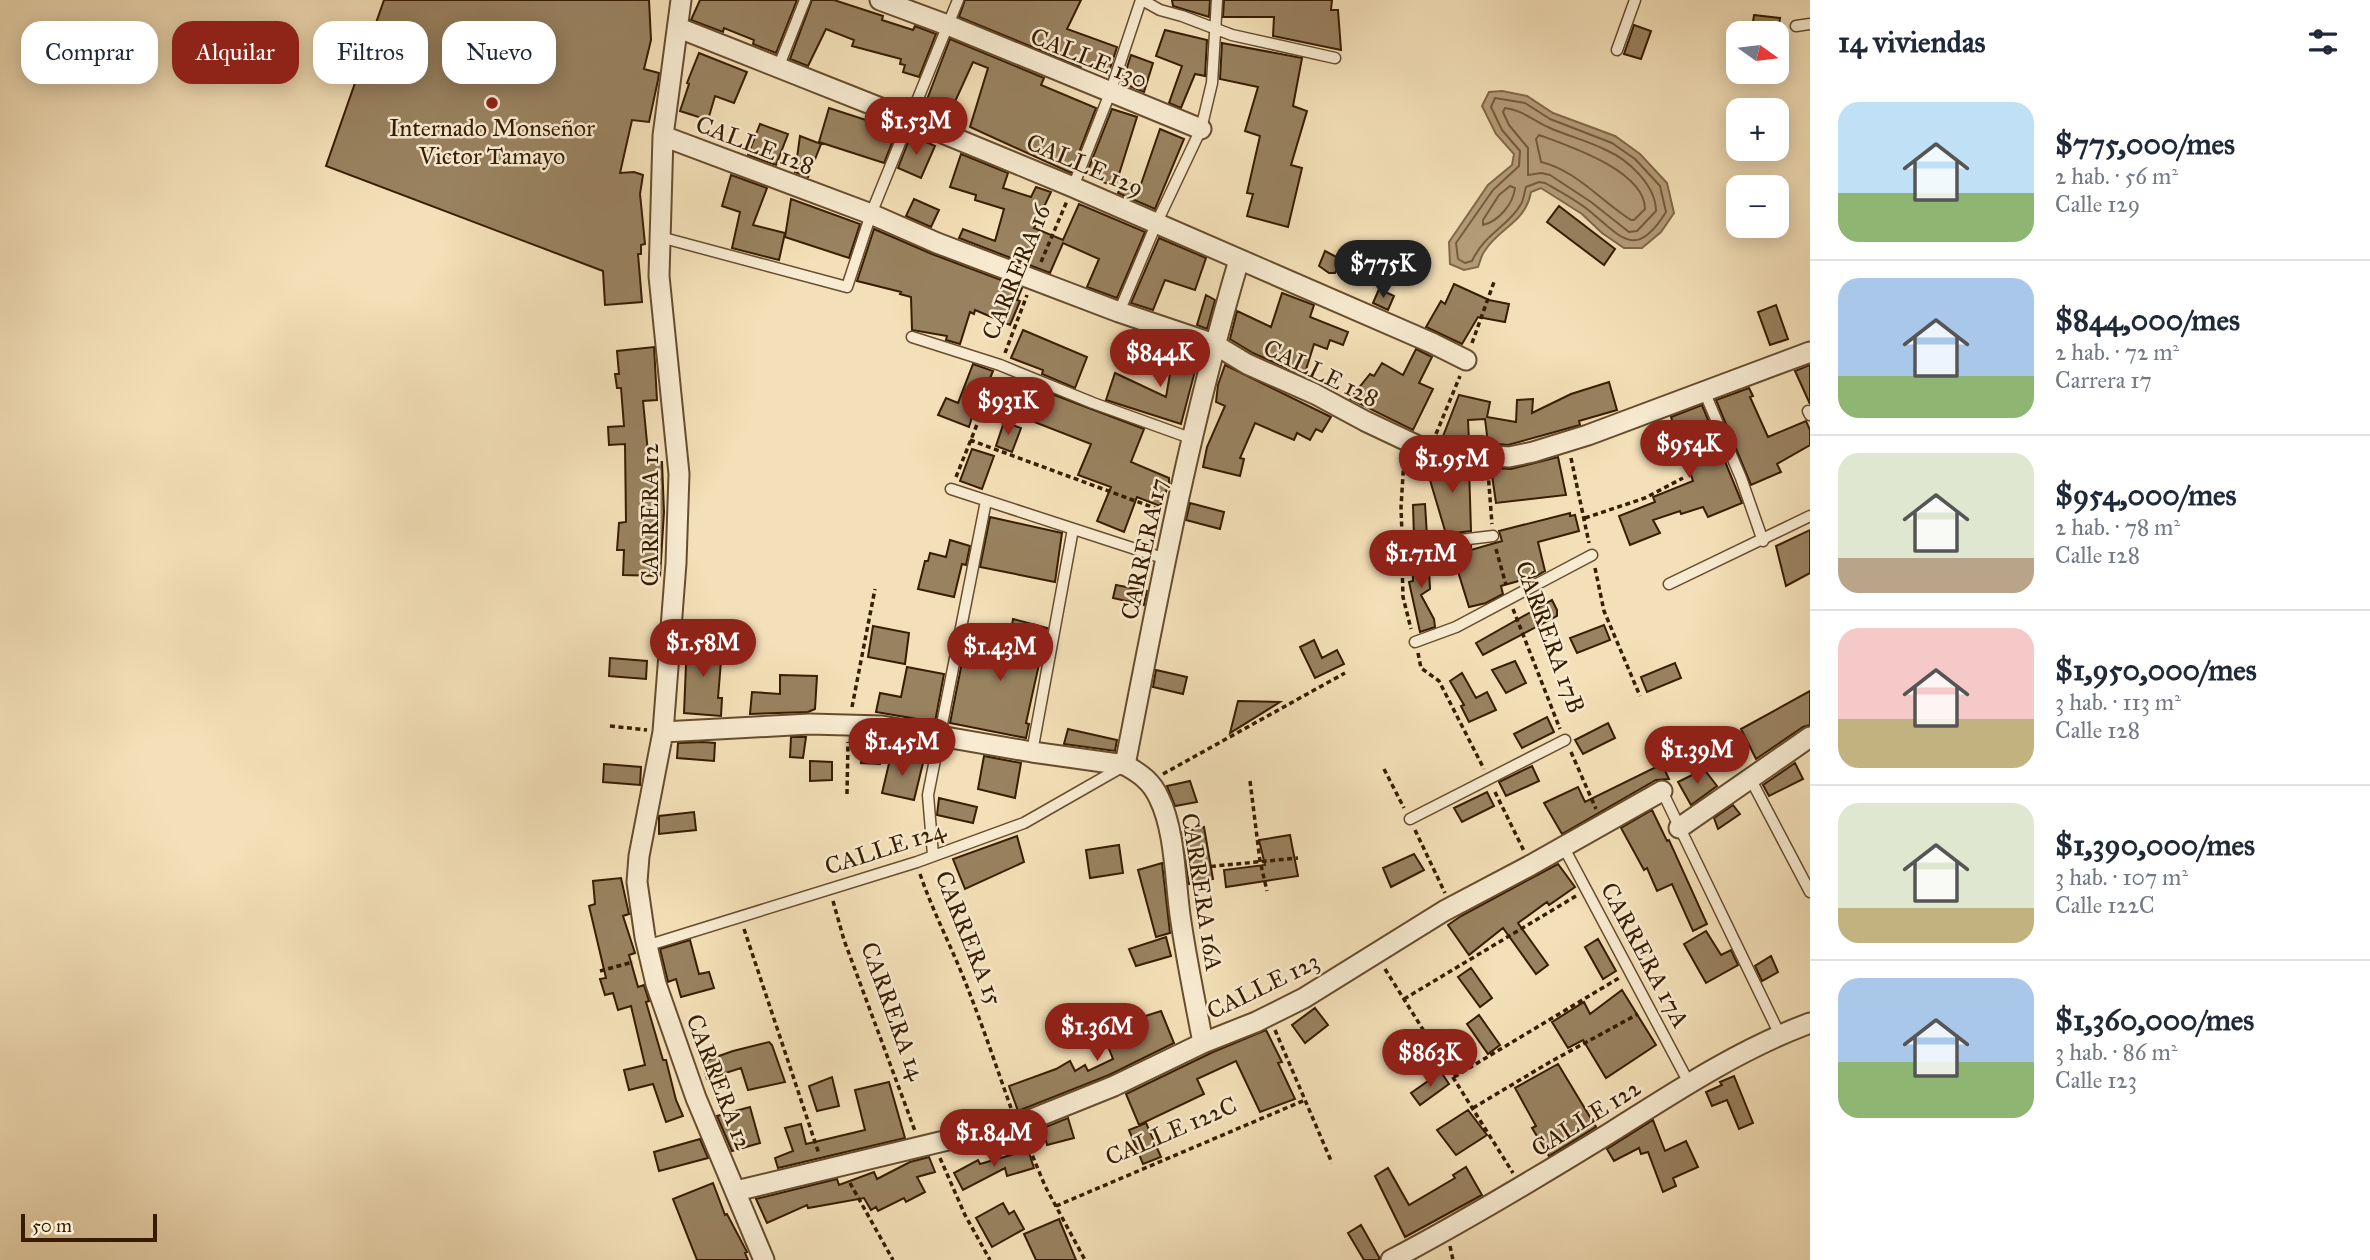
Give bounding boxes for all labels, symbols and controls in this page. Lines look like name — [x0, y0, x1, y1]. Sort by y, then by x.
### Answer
chip: Comprar — [21, 21, 158, 84]
chip: Alquilar — [172, 21, 299, 84]
chip: Filtros — [313, 21, 428, 84]
chip: Nuevo — [442, 21, 556, 84]
street label: CALLE 130 — [1026, 21, 1152, 95]
north arrow — [1726, 21, 1788, 84]
map controls — [1726, 21, 1789, 238]
icon: filters — [2304, 23, 2342, 61]
text: 14 viviendas — [1838, 24, 1986, 60]
marker: Internado Monseñor Victor Tamayo — [484, 95, 500, 111]
pin: $1.53M — [859, 97, 973, 157]
button: + — [1726, 98, 1789, 161]
text: $1.53M — [881, 106, 951, 134]
street label: CALLE 128 — [692, 109, 818, 181]
place label: Internado Monseñor Victor Tamayo — [389, 113, 595, 171]
text: $775,000/mes — [2055, 126, 2235, 162]
street label: CALLE 129 — [1022, 127, 1148, 203]
icon: home — [1894, 130, 1978, 214]
text: 2 hab. · 56 m² — [2055, 162, 2178, 190]
button: − — [1726, 175, 1789, 238]
text: Calle 129 — [2055, 190, 2140, 218]
street label: CARRERA 16 — [975, 199, 1057, 344]
pin: $775K — [1334, 240, 1432, 300]
text: $775K — [1350, 249, 1416, 277]
text: $844,000/mes — [2055, 302, 2240, 338]
icon: home — [1894, 306, 1978, 390]
pin: $844K — [1111, 330, 1209, 389]
street label: CALLE 128 — [1259, 332, 1383, 414]
text: $844K — [1126, 338, 1194, 366]
text: 2 hab. · 72 m² — [2055, 338, 2179, 366]
text: Carrera 17 — [2055, 366, 2152, 394]
pin: $931K — [959, 378, 1057, 437]
text: $931K — [978, 386, 1038, 414]
pin: $954K — [1640, 420, 1738, 480]
text: $954K — [1656, 429, 1722, 457]
pin: $1.95M — [1395, 435, 1509, 495]
street label: CARRERA 12 — [635, 443, 665, 587]
text: $1.95M — [1415, 444, 1489, 472]
street label: CARRERA 17 — [1114, 475, 1174, 623]
text: $954,000/mes — [2055, 477, 2236, 513]
icon: home — [1894, 481, 1978, 565]
text: 2 hab. · 78 m² — [2055, 513, 2180, 541]
pin: $1.71M — [1364, 530, 1478, 590]
text: $1.71M — [1385, 539, 1457, 567]
text: Calle 128 — [2055, 541, 2140, 569]
street label: CARRERA 17B — [1509, 557, 1591, 717]
pin: $1.58M — [646, 620, 760, 679]
pin: $1.43M — [943, 624, 1057, 683]
text: $1.58M — [666, 628, 740, 656]
text: $1.43M — [963, 632, 1037, 660]
text: $1,950,000/mes — [2055, 652, 2257, 688]
icon: home — [1894, 656, 1978, 740]
text: 3 hab. · 113 m² — [2055, 688, 2181, 716]
text: Calle 128 — [2055, 716, 2140, 744]
pin: $1.45M — [845, 718, 959, 778]
pin: $1.39M — [1640, 726, 1754, 786]
text: $1.45M — [864, 727, 940, 755]
text: $1.39M — [1661, 735, 1733, 763]
street label: CARRERA 16A — [1175, 811, 1229, 973]
street label: CALLE 124 — [821, 814, 950, 882]
text: $1,390,000/mes — [2055, 827, 2255, 863]
icon: home — [1894, 831, 1978, 915]
text: 3 hab. · 107 m² — [2055, 863, 2188, 891]
street label: CARRERA 15 — [928, 866, 1010, 1010]
street label: CARRERA 17A — [1594, 877, 1696, 1033]
text: Calle 122C — [2055, 891, 2155, 919]
street label: CARRERA 14 — [854, 938, 932, 1085]
street label: CALLE 123 — [1202, 946, 1324, 1026]
text: $1,360,000/mes — [2055, 1002, 2254, 1038]
pin: $1.36M — [1040, 1004, 1154, 1063]
icon: home — [1894, 1006, 1978, 1090]
street label: CARRERA 12 — [679, 1010, 759, 1154]
text: $1.36M — [1061, 1012, 1133, 1040]
pin: $863K — [1381, 1030, 1479, 1089]
text: $863K — [1398, 1038, 1462, 1066]
text: 3 hab. · 86 m² — [2055, 1038, 2178, 1066]
text: Calle 123 — [2055, 1066, 2137, 1094]
street label: CALLE 122 — [1526, 1072, 1646, 1163]
street label: CALLE 122C — [1101, 1090, 1241, 1172]
pin: $1.84M — [937, 1110, 1051, 1169]
text: $1.84M — [956, 1118, 1032, 1146]
scale bar — [21, 1211, 158, 1243]
text: 50 m — [32, 1214, 72, 1237]

